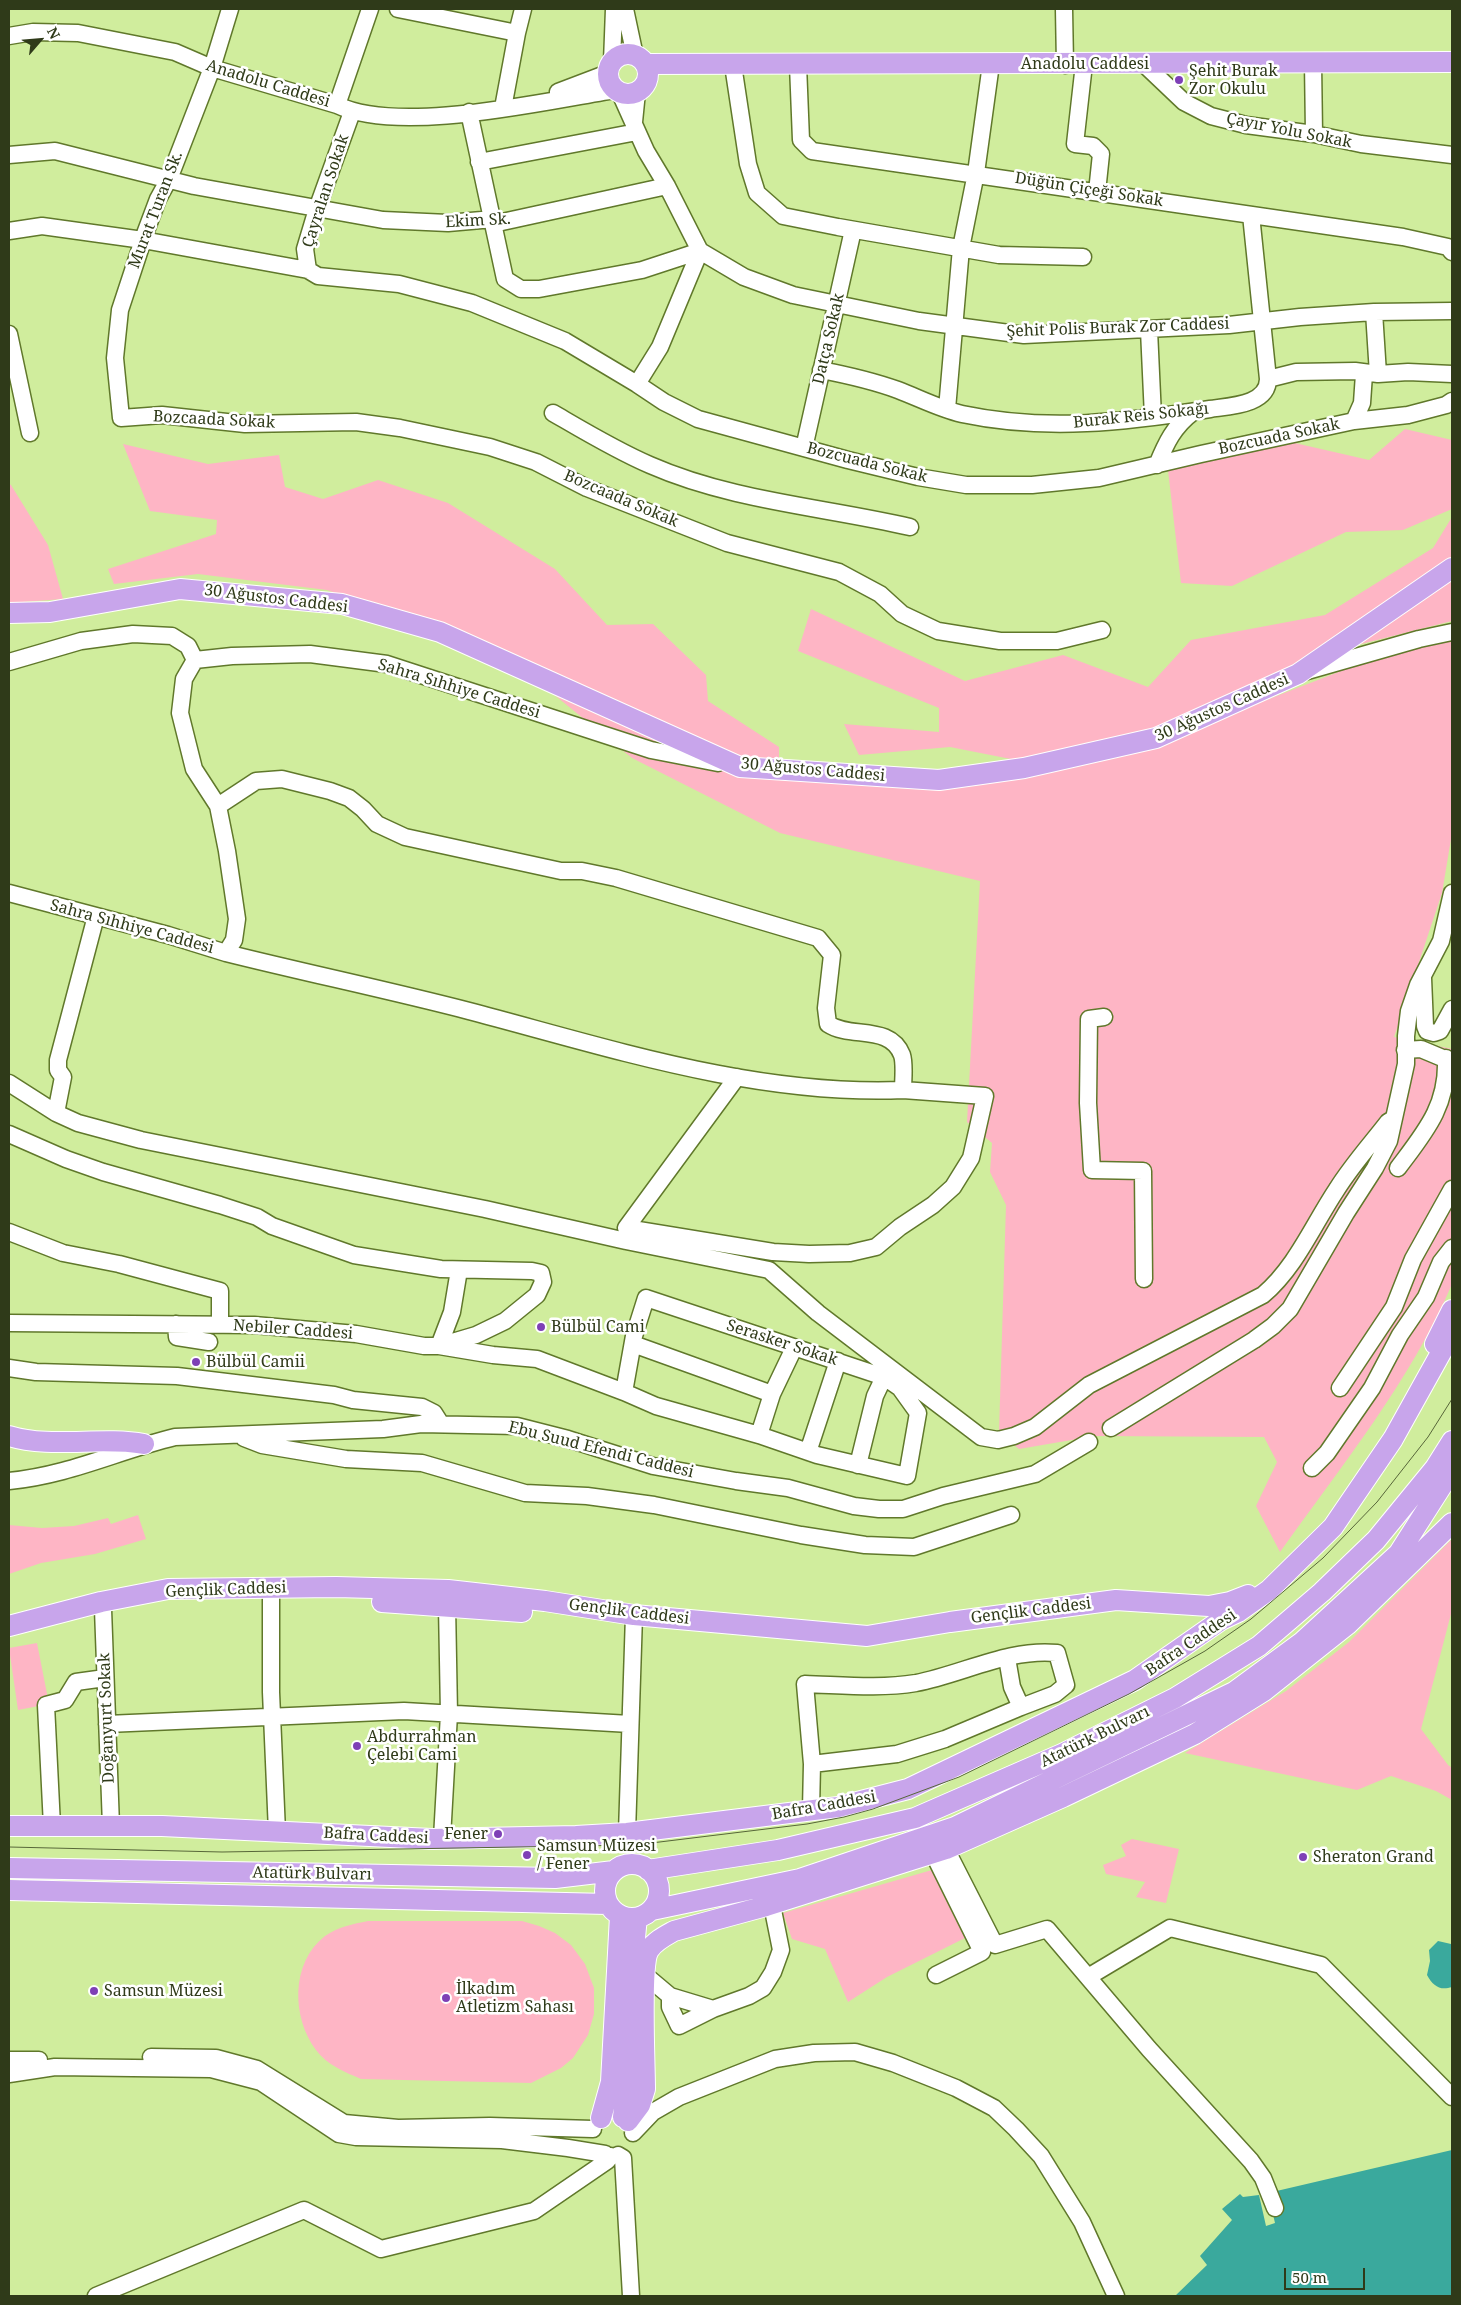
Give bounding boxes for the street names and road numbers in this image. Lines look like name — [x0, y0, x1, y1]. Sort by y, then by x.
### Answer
street label: Anadolu Caddesi — [1021, 54, 1149, 74]
street label: Anadolu Caddesi — [204, 56, 332, 112]
street label: Çayır Yolu Sokak — [1225, 109, 1353, 153]
street label: Çayralan Sokak — [299, 132, 353, 250]
street label: Murat Turan Sk. — [125, 149, 187, 271]
street label: Düğün Çiçeği Sokak — [1013, 169, 1165, 211]
street label: Ekim Sk. — [445, 210, 511, 232]
street label: Datça Sokak — [809, 292, 849, 386]
street label: Şehit Polis Burak Zor Caddesi — [1006, 315, 1230, 341]
street label: Burak Reis Sokağı — [1072, 399, 1210, 433]
street label: Bozcaada Sokak — [152, 407, 276, 433]
street label: Bozcuada Sokak — [1217, 415, 1341, 459]
street label: Bozcuada Sokak — [805, 439, 929, 487]
street label: Bozcaada Sokak — [561, 466, 681, 532]
street label: 30 Ağustos Caddesi — [203, 581, 349, 617]
street label: Sahra Sıhhiye Caddesi — [376, 655, 542, 723]
street label: 30 Ağustos Caddesi — [1152, 670, 1292, 746]
street label: 30 Ağustos Caddesi — [740, 754, 886, 786]
street label: Sahra Sıhhiye Caddesi — [48, 896, 216, 958]
street label: Nebiler Caddesi — [232, 1316, 354, 1344]
street label: Serasker Sokak — [724, 1316, 840, 1370]
street label: Ebu Suud Efendi Caddesi — [506, 1418, 696, 1482]
street label: Gençlik Caddesi — [165, 1578, 287, 1602]
street label: Gençlik Caddesi — [970, 1594, 1092, 1628]
street label: Gençlik Caddesi — [568, 1595, 690, 1629]
street label: Bafra Caddesi — [1142, 1606, 1240, 1680]
street label: Doğanyurt Sokak — [95, 1652, 119, 1784]
street label: Atatürk Bulvarı — [1037, 1702, 1153, 1772]
street label: Bafra Caddesi — [771, 1787, 877, 1825]
street label: Bafra Caddesi — [323, 1824, 429, 1848]
street label: Atatürk Bulvarı — [252, 1863, 372, 1885]

